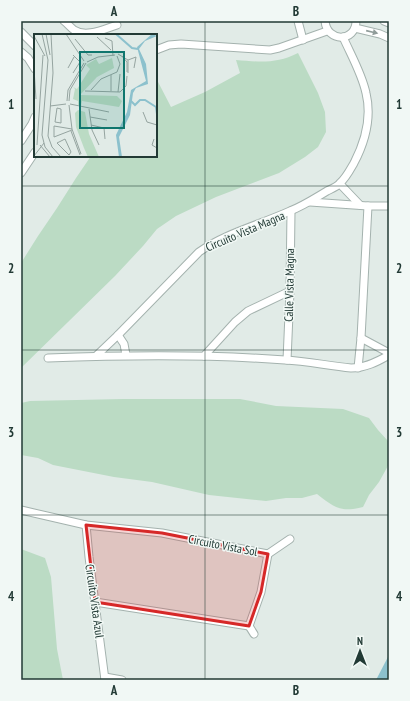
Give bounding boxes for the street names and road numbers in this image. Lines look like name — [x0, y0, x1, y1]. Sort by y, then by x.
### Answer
street label: Circuito Vista Magna — [203, 207, 287, 254]
street label: Calle Vista Magna — [281, 248, 297, 322]
street label: Circuito Vista Sol — [187, 531, 259, 559]
street label: Circuito Vista Azul — [82, 563, 108, 639]

